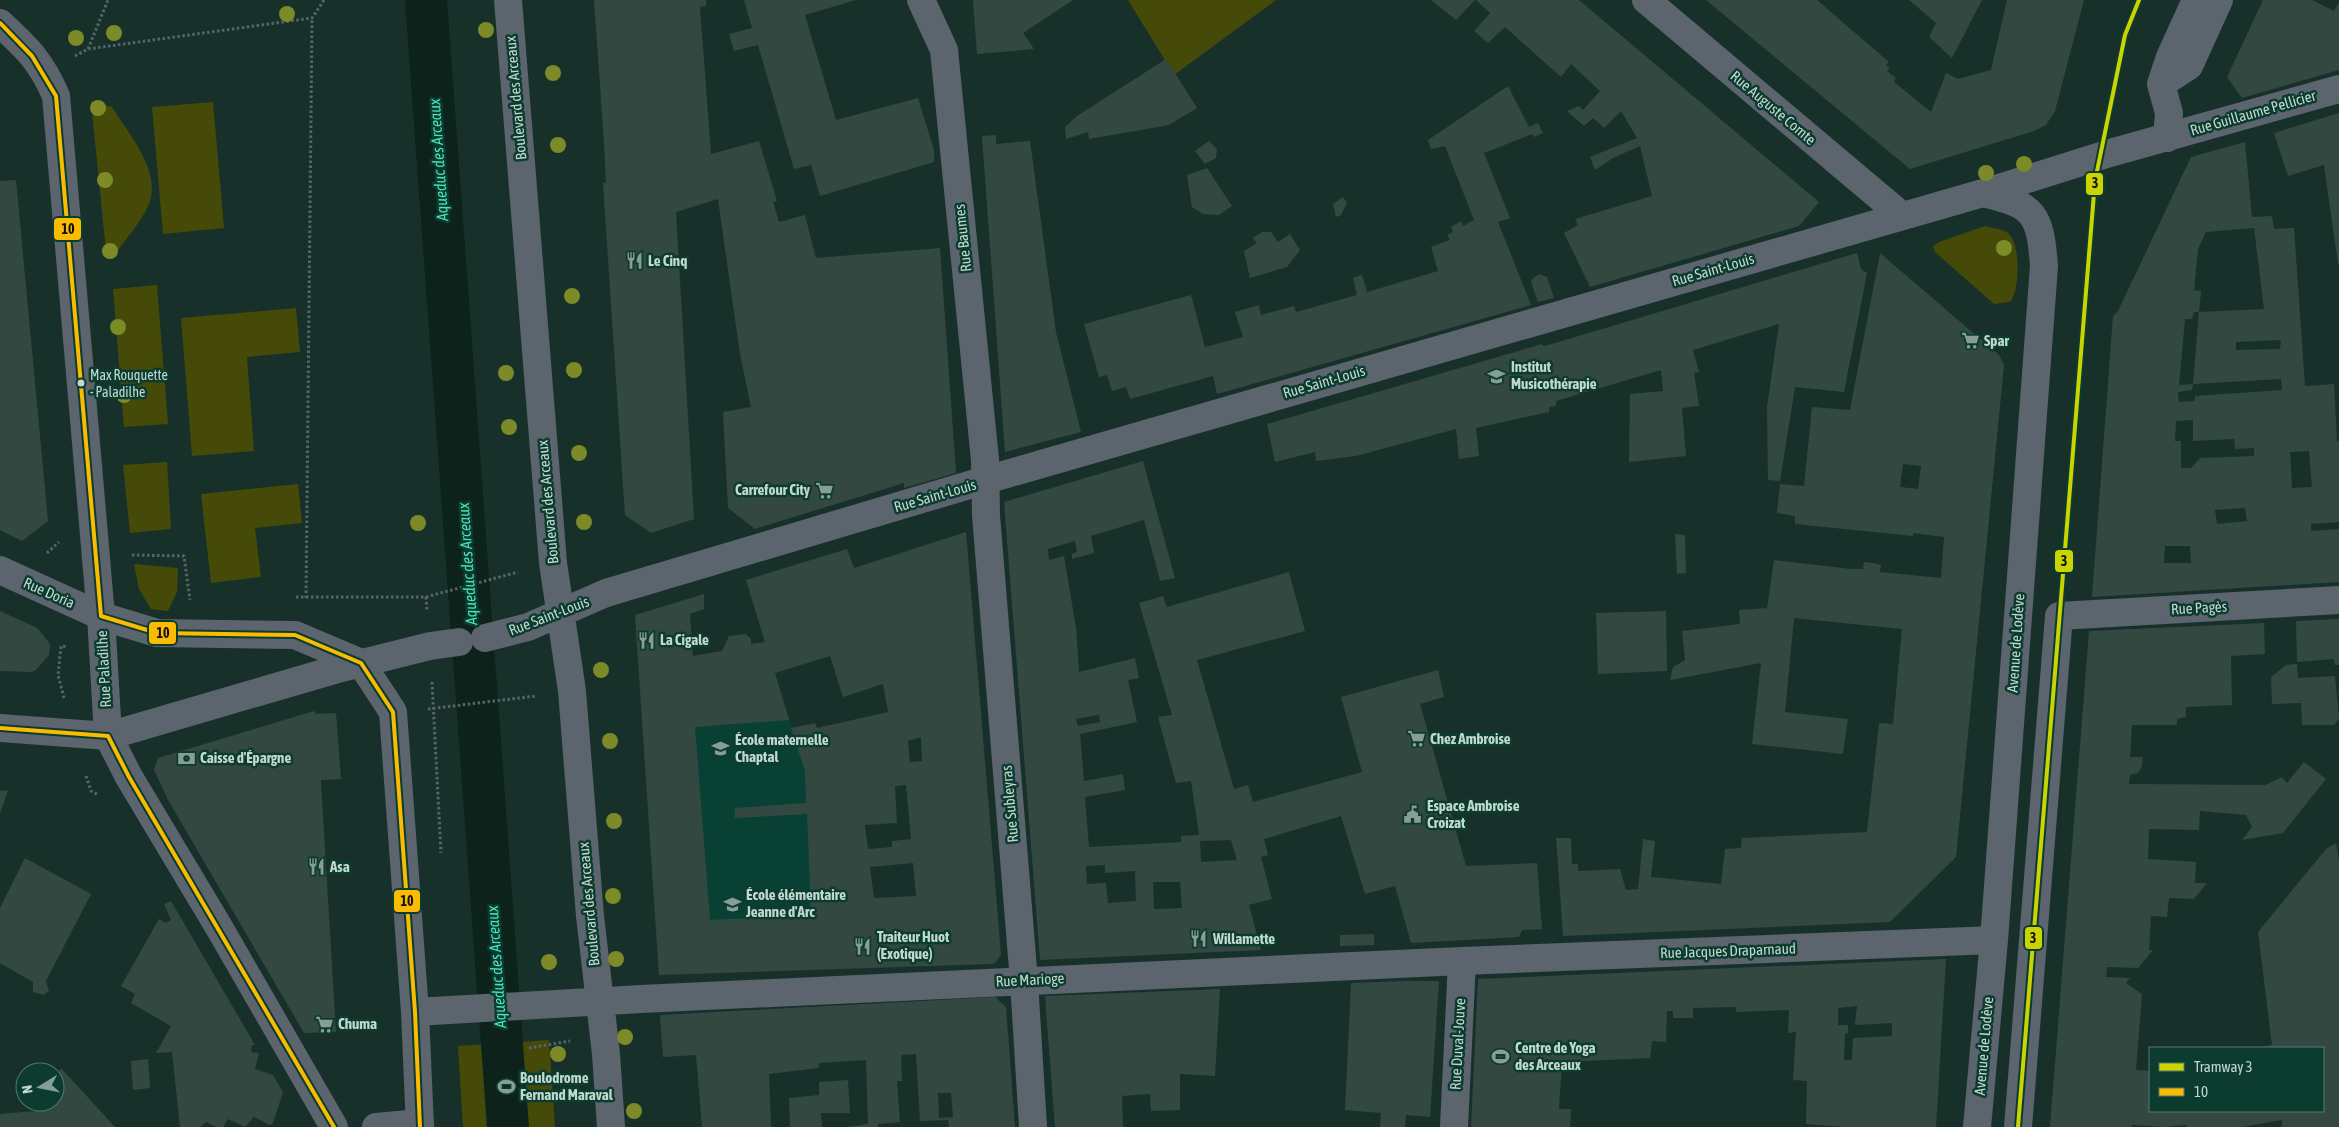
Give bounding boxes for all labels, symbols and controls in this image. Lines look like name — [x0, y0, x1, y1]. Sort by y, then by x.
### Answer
street label: Boulevard des Arceaux — [502, 35, 529, 161]
street label: Rue Auguste Comte — [1727, 67, 1819, 148]
street label: Rue Guillaume Pellicier — [2188, 86, 2318, 139]
water label: Aqueduc des Arceaux — [425, 98, 452, 223]
line badge: 3 — [2085, 172, 2104, 196]
text: 3 — [2092, 175, 2098, 191]
street label: Rue Baumes — [951, 203, 975, 273]
line badge: 10 — [53, 217, 82, 241]
text: 10 — [61, 221, 75, 237]
street label: Rue Saint-Louis — [1670, 250, 1756, 289]
restaurant icon: Le Cinq — [624, 251, 644, 271]
place label: Le Cinq — [648, 252, 687, 269]
supermarket icon: Spar — [1960, 331, 1980, 351]
place label: Spar — [1984, 332, 2009, 349]
place label: Institut Musicothérapie — [1511, 358, 1597, 392]
street label: Rue Saint-Louis — [1281, 362, 1367, 401]
school or university icon: Institut Musicothérapie — [1487, 366, 1507, 386]
place label: Max Rouquette - Paladilhe — [90, 367, 168, 400]
marker: Max Rouquette - Paladilhe — [76, 378, 86, 388]
street label: Boulevard des Arceaux — [534, 439, 561, 565]
street label: Rue Saint-Louis — [892, 476, 978, 515]
supermarket icon: Carrefour City — [814, 480, 834, 500]
place label: Carrefour City — [735, 481, 811, 498]
water label: Aqueduc des Arceaux — [454, 502, 481, 627]
line badge: 3 — [2054, 549, 2074, 573]
text: 3 — [2061, 553, 2067, 569]
street label: Rue Doria — [21, 574, 77, 611]
street label: Rue Saint-Louis — [506, 592, 591, 639]
street label: Avenue de Lodève — [2004, 593, 2027, 693]
street label: Rue Pagès — [2171, 598, 2227, 617]
line badge: 10 — [148, 621, 177, 645]
text: 10 — [156, 625, 170, 641]
street label: Rue Paladilhe — [93, 630, 114, 708]
restaurant icon: La Cigale — [636, 630, 656, 650]
place label: La Cigale — [660, 631, 709, 648]
supermarket icon: Chez Ambroise — [1406, 729, 1426, 749]
place label: Chez Ambroise — [1430, 730, 1511, 747]
place label: École maternelle Chaptal — [735, 731, 829, 765]
school or university icon: École maternelle Chaptal — [711, 739, 731, 759]
bank icon: Caisse d'Épargne — [176, 748, 196, 768]
place label: Caisse d'Épargne — [200, 749, 291, 766]
street label: Rue Subleyras — [998, 765, 1021, 843]
place label: Espace Ambroise Croizat — [1427, 797, 1520, 831]
public building icon: Espace Ambroise Croizat — [1403, 805, 1423, 825]
street label: Boulevard des Arceaux — [575, 841, 602, 967]
restaurant icon: Asa — [306, 857, 326, 877]
place label: Asa — [329, 858, 350, 875]
place label: École élémentaire Jeanne d'Arc — [745, 886, 846, 920]
line badge: 10 — [393, 889, 421, 913]
text: 10 — [400, 893, 414, 909]
school or university icon: École élémentaire Jeanne d'Arc — [722, 894, 742, 914]
water label: Aqueduc des Arceaux — [483, 905, 510, 1030]
line badge: 3 — [2024, 926, 2043, 950]
place label: Traiteur Huot (Exotique) — [877, 928, 950, 962]
restaurant icon: Willamette — [1189, 929, 1209, 949]
place label: Willamette — [1212, 930, 1275, 947]
text: 3 — [2030, 930, 2036, 946]
restaurant icon: Traiteur Huot (Exotique) — [853, 936, 873, 956]
street label: Rue Jacques Draparnaud — [1660, 940, 1796, 961]
street label: Rue Marioge — [995, 969, 1065, 990]
street label: Avenue de Lodève — [1971, 996, 1996, 1096]
street label: Rue Duval-Jouve — [1447, 997, 1468, 1090]
supermarket icon: Chuma — [314, 1014, 334, 1034]
place label: Chuma — [338, 1015, 377, 1032]
place label: Centre de Yoga des Arceaux — [1515, 1039, 1595, 1073]
sports icon: Centre de Yoga des Arceaux — [1491, 1047, 1511, 1067]
legend — [2149, 1047, 2324, 1112]
text: Tramway 3 — [2194, 1058, 2253, 1075]
north arrow — [15, 1062, 65, 1112]
place label: Boulodrome Fernand Maraval — [520, 1069, 614, 1103]
sports icon: Boulodrome Fernand Maraval — [496, 1077, 516, 1097]
text: 10 — [2194, 1083, 2208, 1100]
text: N — [19, 1084, 36, 1095]

